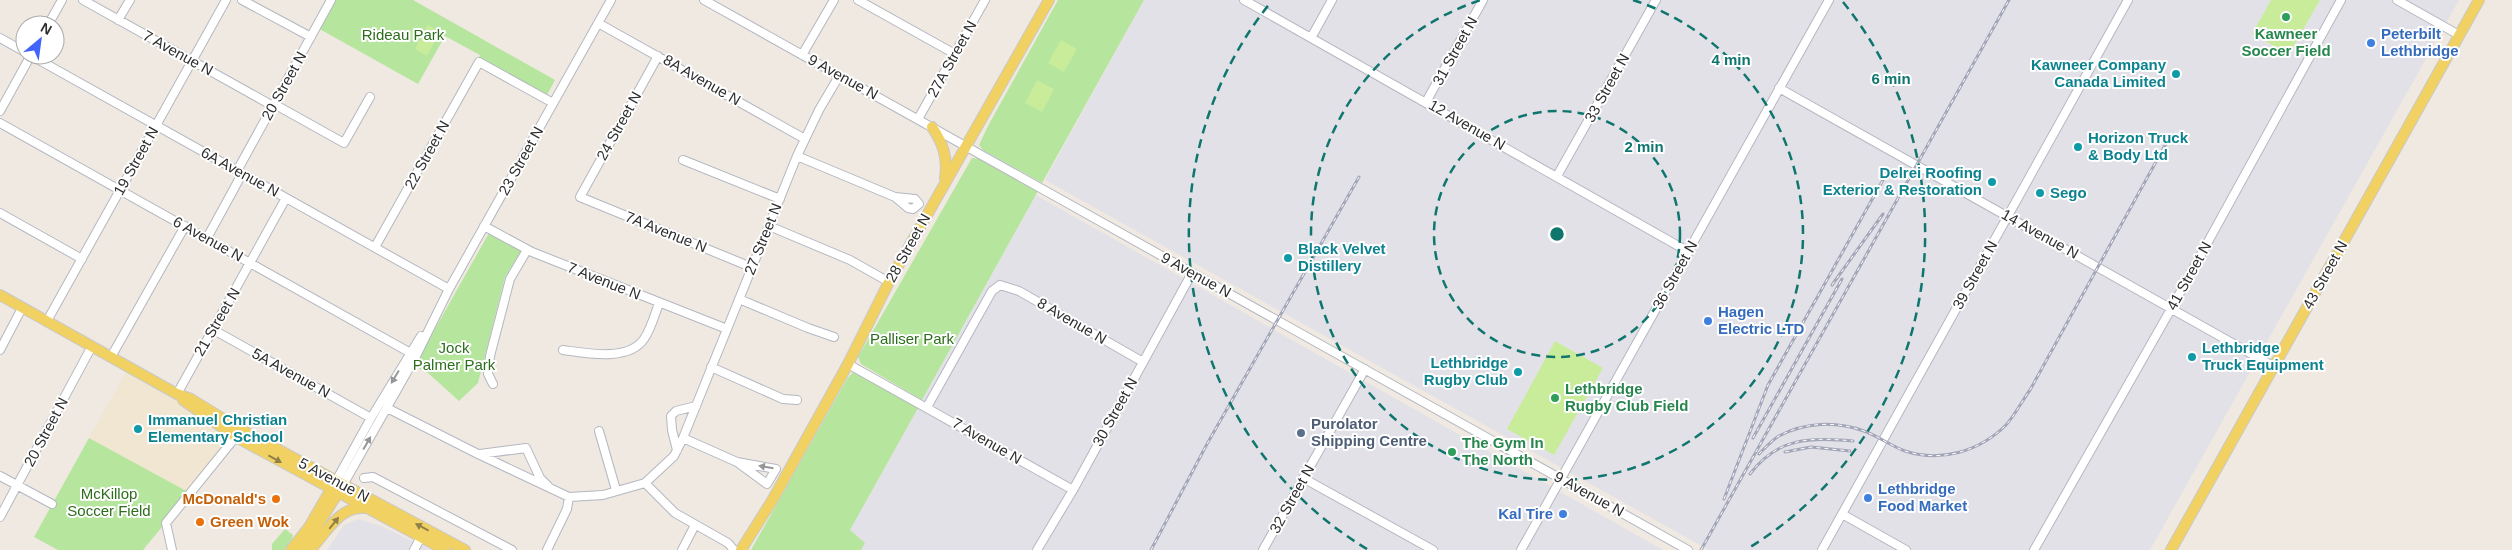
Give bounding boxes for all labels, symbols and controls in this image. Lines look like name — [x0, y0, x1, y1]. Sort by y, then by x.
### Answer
marker: Kawneer Soccer Field — [2280, 11, 2292, 23]
street label: 31 Street N — [1429, 13, 1480, 88]
north arrow — [15, 15, 65, 65]
street label: 27A Street N — [924, 17, 980, 100]
text: N — [38, 19, 55, 38]
place label: Kawneer Soccer Field — [2241, 25, 2331, 59]
place label: Peterbilt Lethbridge — [2381, 25, 2459, 59]
street label: 7 Avenue N — [140, 26, 216, 79]
park label: Rideau Park — [362, 26, 445, 43]
marker: Peterbilt Lethbridge — [2365, 37, 2377, 49]
street label: 20 Street N — [258, 48, 309, 123]
street label: 9 Avenue N — [805, 50, 881, 103]
street label: 33 Street N — [1581, 50, 1632, 125]
street label: 8A Avenue N — [661, 51, 744, 109]
text: 4 min — [1711, 51, 1751, 68]
place label: Kawneer Company Canada Limited — [2031, 56, 2167, 90]
marker: Kawneer Company Canada Limited — [2170, 68, 2182, 80]
text: 6 min — [1871, 70, 1911, 87]
street label: 24 Street N — [593, 88, 644, 163]
street label: 12 Avenue N — [1426, 96, 1509, 153]
street label: 22 Street N — [401, 117, 452, 192]
street label: 19 Street N — [110, 123, 161, 198]
street label: 23 Street N — [495, 123, 546, 198]
place label: Horizon Truck & Body Ltd — [2088, 129, 2189, 163]
text: 2 min — [1624, 138, 1664, 155]
marker: Horizon Truck & Body Ltd — [2072, 141, 2084, 153]
street label: 6A Avenue N — [198, 143, 282, 200]
place label: Delrei Roofing Exterior & Restoration — [1823, 164, 1982, 198]
marker: Delrei Roofing Exterior & Restoration — [1986, 176, 1998, 188]
place label: Sego — [2050, 184, 2087, 201]
marker: Sego — [2034, 187, 2046, 199]
street label: 27 Street N — [740, 200, 785, 277]
street label: 14 Avenue N — [1999, 205, 2082, 262]
street label: 7A Avenue N — [623, 207, 709, 256]
street label: 28 Street N — [882, 210, 933, 285]
street label: 6 Avenue N — [170, 212, 246, 265]
centre of rings — [1548, 225, 1566, 243]
street label: 36 Street N — [1649, 237, 1700, 312]
street label: 39 Street N — [1949, 237, 2000, 312]
street label: 43 Street N — [2299, 237, 2350, 312]
street label: 41 Street N — [2163, 238, 2214, 313]
place label: Black Velvet Distillery — [1298, 240, 1386, 274]
street label: 9 Avenue N — [1158, 248, 1234, 301]
marker: Black Velvet Distillery — [1282, 252, 1294, 264]
street label: 7 Avenue N — [565, 258, 643, 303]
street label: 21 Street N — [190, 285, 243, 359]
street label: 8 Avenue N — [1035, 294, 1110, 347]
place label: Hagen Electric LTD — [1718, 303, 1805, 337]
marker: Hagen Electric LTD — [1702, 315, 1714, 327]
park label: Palliser Park — [870, 330, 955, 347]
park label: Jock Palmer Park — [413, 339, 496, 373]
place label: Lethbridge Truck Equipment — [2202, 339, 2324, 373]
street label: 5A Avenue N — [249, 344, 333, 401]
marker: Lethbridge Truck Equipment — [2186, 351, 2198, 363]
place label: Lethbridge Rugby Club — [1424, 354, 1508, 388]
marker: Lethbridge Rugby Club — [1512, 366, 1524, 378]
one-way arrow — [390, 371, 399, 384]
street label: 30 Street N — [1089, 374, 1140, 449]
place label: Lethbridge Rugby Club Field — [1565, 380, 1688, 414]
marker: Lethbridge Rugby Club Field — [1549, 392, 1561, 404]
street label: 20 Street N — [20, 394, 71, 469]
place label: Immanuel Christian Elementary School — [148, 411, 287, 445]
street label: 7 Avenue N — [950, 414, 1025, 467]
place label: Purolator Shipping Centre — [1311, 415, 1427, 449]
marker: Immanuel Christian Elementary School — [132, 423, 144, 435]
marker: Purolator Shipping Centre — [1295, 427, 1307, 439]
place label: The Gym In The North — [1462, 434, 1544, 468]
one-way arrow — [363, 436, 372, 450]
marker: The Gym In The North — [1446, 446, 1458, 458]
street label: 5 Avenue N — [296, 454, 372, 505]
one-way arrow — [269, 455, 282, 464]
street label: 32 Street N — [1266, 461, 1317, 536]
one-way arrow — [758, 463, 774, 471]
street label: 9 Avenue N — [1551, 467, 1627, 520]
place label: Lethbridge Food Market — [1878, 480, 1967, 514]
park label: McKillop Soccer Field — [67, 485, 151, 519]
place label: McDonald's — [182, 490, 266, 507]
marker: Lethbridge Food Market — [1862, 492, 1874, 504]
marker: McDonald's — [270, 493, 282, 505]
place label: Kal Tire — [1498, 505, 1553, 522]
marker: Kal Tire — [1557, 508, 1569, 520]
place label: Green Wok — [210, 513, 290, 530]
marker: Green Wok — [194, 516, 206, 528]
one-way arrow — [329, 517, 340, 530]
one-way arrow — [415, 523, 429, 531]

